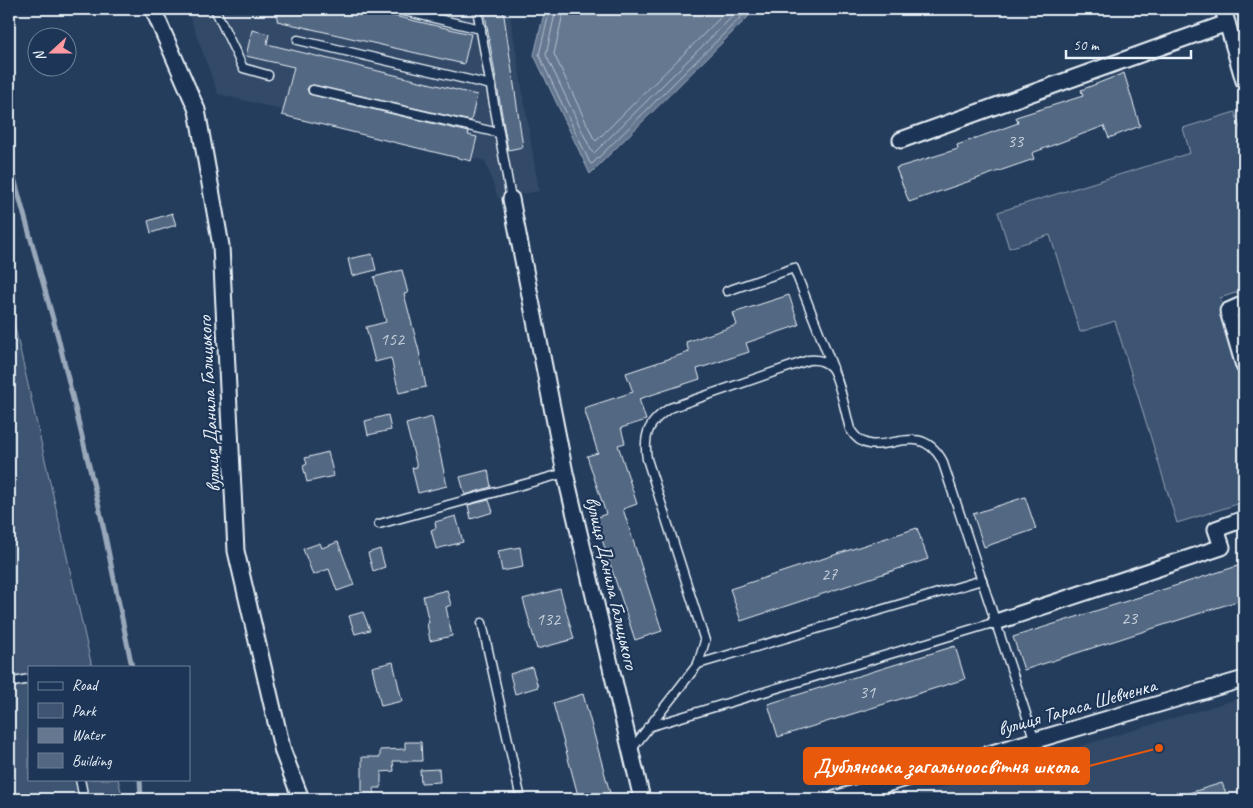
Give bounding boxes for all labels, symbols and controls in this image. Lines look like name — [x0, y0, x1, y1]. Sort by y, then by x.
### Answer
north arrow — [28, 28, 78, 78]
scale bar — [1066, 28, 1190, 60]
text: 50 m — [1073, 36, 1100, 55]
text: N — [30, 47, 50, 64]
house number: 33 — [1007, 130, 1025, 152]
street label: вулиця Данила Галицького — [192, 314, 226, 493]
house number: 152 — [380, 328, 406, 350]
street label: вулиця Данила Галицького — [580, 494, 644, 673]
house number: 27 — [821, 563, 838, 585]
house number: 23 — [1121, 607, 1139, 629]
house number: 132 — [536, 608, 562, 630]
legend — [28, 666, 190, 780]
street label: вулиця Тараса Шевченка — [995, 672, 1161, 742]
text: Road — [72, 676, 99, 695]
house number: 31 — [859, 681, 876, 703]
text: Park — [72, 702, 97, 721]
text: Water — [72, 726, 106, 745]
callout: Дублянська загальноосвітня школа — [804, 748, 1089, 784]
text: Building — [72, 752, 112, 771]
text: Дублянська загальноосвітня школа — [814, 753, 1080, 780]

